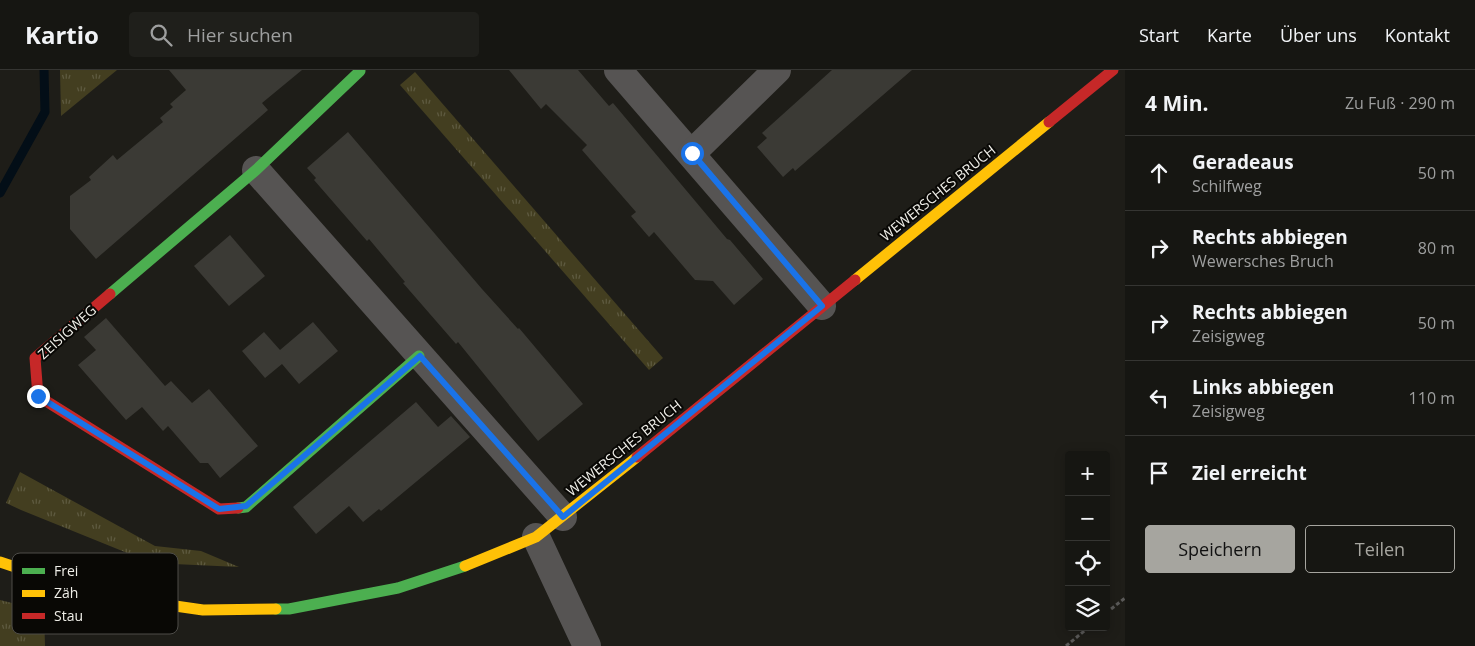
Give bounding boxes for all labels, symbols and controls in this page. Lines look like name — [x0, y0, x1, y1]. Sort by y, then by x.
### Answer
search box — [129, 12, 479, 57]
text: Kartio — [25, 18, 99, 51]
icon: search — [147, 21, 175, 49]
text: Hier suchen — [187, 22, 293, 48]
text: Start — [1139, 23, 1179, 47]
text: Karte — [1207, 23, 1252, 47]
text: Über uns — [1280, 23, 1357, 47]
text: Kontakt — [1385, 23, 1450, 47]
text: 4 Min. — [1145, 89, 1208, 117]
text: Zu Fuß · 290 m — [1345, 92, 1455, 114]
street label: WEWERSCHES BRUCH — [876, 140, 999, 245]
route start — [681, 142, 704, 165]
text: Geradeaus — [1192, 149, 1294, 175]
icon: ahead — [1145, 159, 1173, 187]
text: 50 m — [1418, 162, 1455, 184]
text: Schilfweg — [1192, 175, 1262, 197]
text: Rechts abbiegen — [1192, 224, 1348, 250]
icon: right — [1145, 234, 1173, 262]
text: 80 m — [1418, 237, 1455, 259]
text: Wewersches Bruch — [1192, 250, 1334, 272]
text: Rechts abbiegen — [1192, 299, 1348, 325]
street label: ZEISIGWEG — [33, 300, 100, 363]
icon: right — [1145, 309, 1173, 337]
text: 50 m — [1418, 312, 1455, 334]
text: Zeisigweg — [1192, 325, 1265, 347]
text: Links abbiegen — [1192, 374, 1334, 400]
icon: left — [1145, 384, 1173, 412]
route end — [27, 385, 50, 408]
text: 110 m — [1409, 387, 1455, 409]
street label: WEWERSCHES BRUCH — [562, 395, 685, 500]
text: Zeisigweg — [1192, 400, 1265, 422]
map controls — [1065, 451, 1110, 631]
button: + — [1065, 451, 1110, 496]
icon: arrive — [1145, 459, 1173, 487]
text: Ziel erreicht — [1192, 460, 1307, 486]
button: − — [1065, 496, 1110, 541]
button: Speichern — [1145, 525, 1295, 573]
button: Teilen — [1305, 525, 1455, 573]
button: locate — [1065, 541, 1110, 586]
legend — [12, 553, 178, 634]
text: Frei — [54, 561, 78, 580]
text: Zäh — [54, 583, 78, 602]
button: layers — [1065, 586, 1110, 631]
text: Stau — [54, 606, 83, 625]

